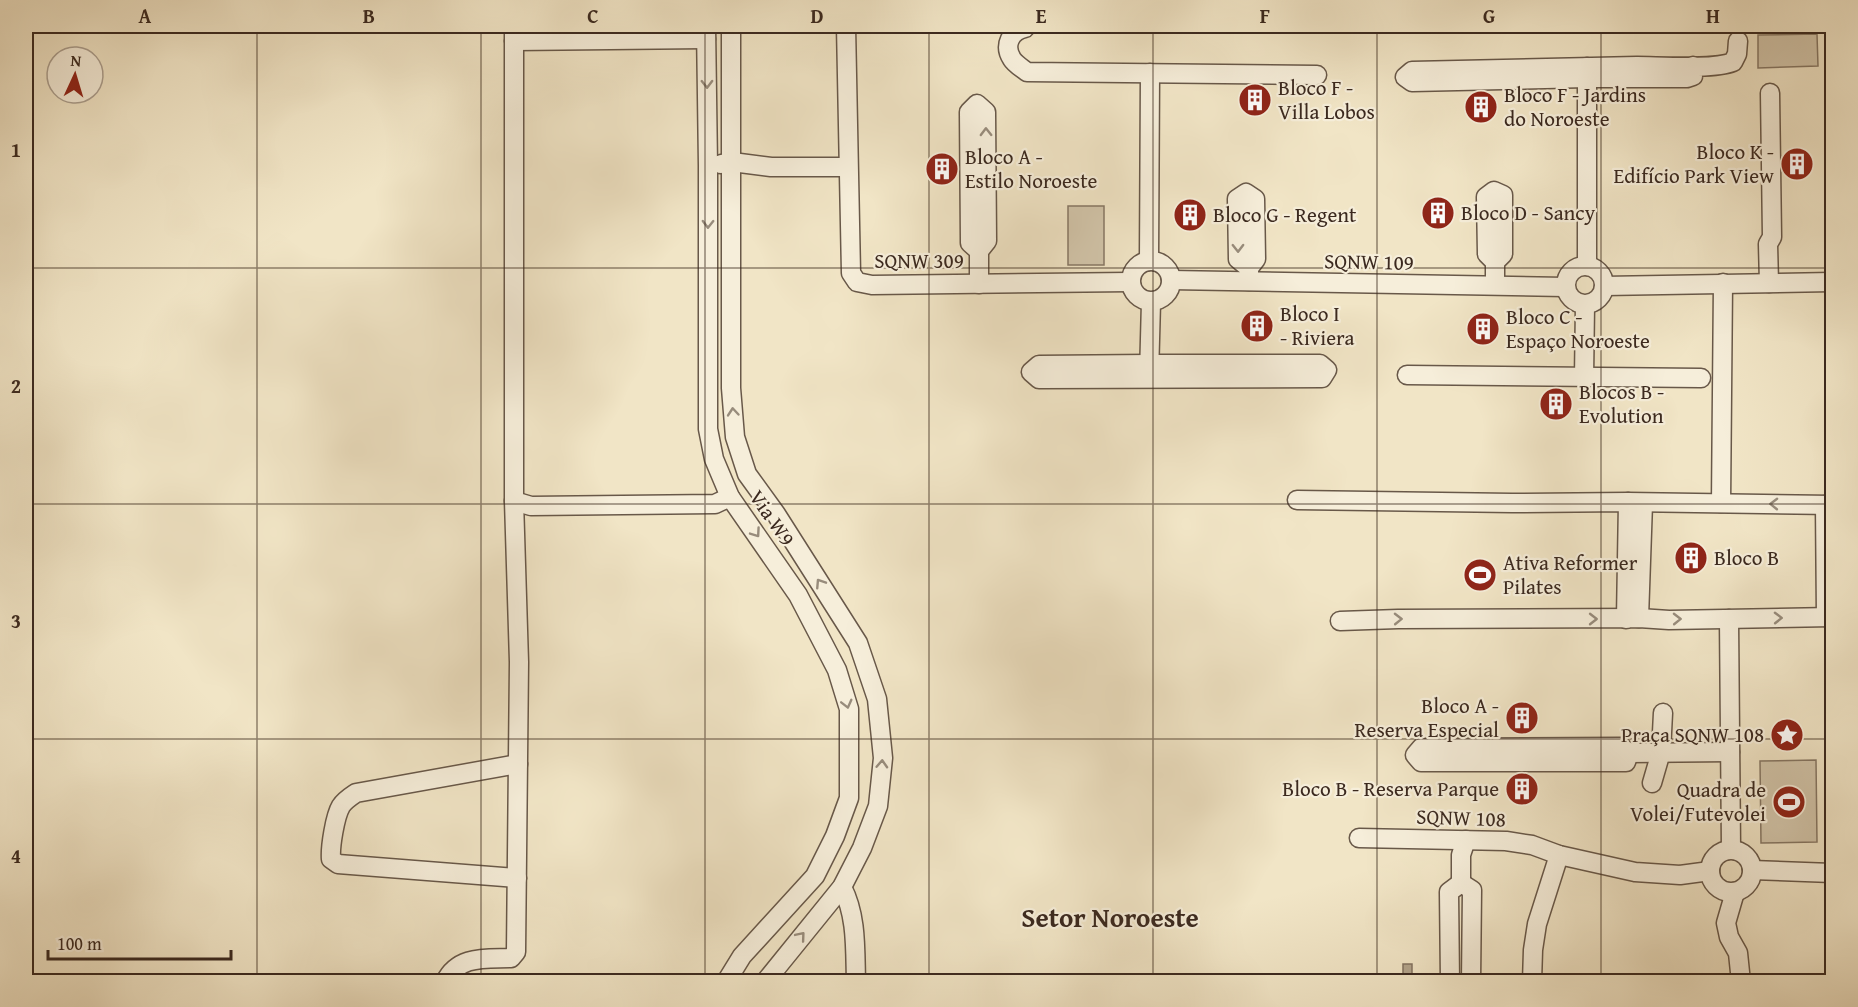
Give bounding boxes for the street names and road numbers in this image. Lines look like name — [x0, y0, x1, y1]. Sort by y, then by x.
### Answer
street label: SQNW 309 — [874, 245, 964, 276]
street label: SQNW 109 — [1324, 245, 1414, 278]
street label: Via W9 — [742, 483, 803, 552]
street label: SQNW 108 — [1416, 800, 1506, 835]

